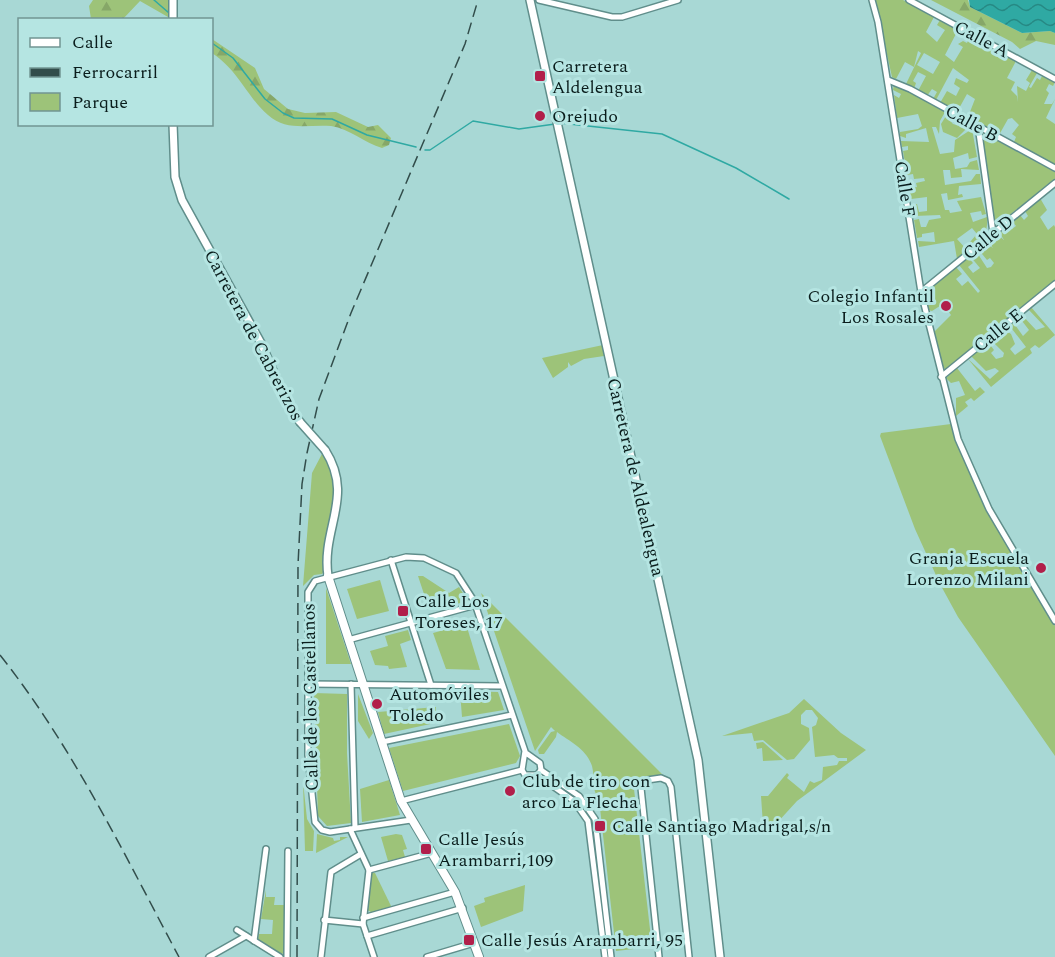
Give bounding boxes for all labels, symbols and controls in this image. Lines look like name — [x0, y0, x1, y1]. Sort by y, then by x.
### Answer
street label: Calle A — [949, 14, 1014, 65]
legend — [18, 18, 213, 126]
text: Calle — [72, 29, 113, 56]
place label: Carretera Aldelengua — [552, 53, 643, 101]
text: Ferrocarril — [72, 59, 158, 86]
marker: Carretera Aldelengua — [533, 69, 547, 83]
text: Parque — [72, 89, 128, 116]
street label: Calle B — [940, 98, 1003, 149]
place label: Orejudo — [552, 103, 618, 130]
marker: Orejudo — [533, 109, 547, 123]
street label: Calle F — [887, 159, 922, 219]
street label: Calle D — [957, 208, 1020, 267]
street label: Carretera de Cabrerizos — [197, 245, 310, 426]
place label: Colegio Infantil Los Rosales — [807, 283, 934, 331]
marker: Colegio Infantil Los Rosales — [939, 299, 953, 313]
street label: Calle E — [968, 302, 1029, 359]
street label: Carretera de Aldealengua — [600, 375, 672, 579]
place label: Granja Escuela Lorenzo Milani — [906, 545, 1029, 593]
marker: Granja Escuela Lorenzo Milani — [1034, 561, 1048, 575]
place label: Calle Los Toreses, 17 — [415, 588, 503, 636]
street label: Calle de los Castellanos — [295, 603, 326, 791]
marker: Calle Los Toreses, 17 — [396, 604, 410, 618]
place label: Automóviles Toledo — [389, 681, 490, 729]
marker: Automóviles Toledo — [370, 697, 384, 711]
place label: Club de tiro con arco La Flecha — [522, 768, 651, 816]
marker: Club de tiro con arco La Flecha — [503, 784, 517, 798]
place label: Calle Santiago Madrigal,s/n — [612, 813, 831, 840]
marker: Calle Santiago Madrigal,s/n — [593, 819, 607, 833]
place label: Calle Jesús Arambarri,109 — [438, 826, 553, 874]
marker: Calle Jesús Arambarri,109 — [419, 842, 433, 856]
place label: Calle Jesús Arambarri, 95 — [481, 927, 683, 954]
marker: Calle Jesús Arambarri, 95 — [462, 933, 476, 947]

